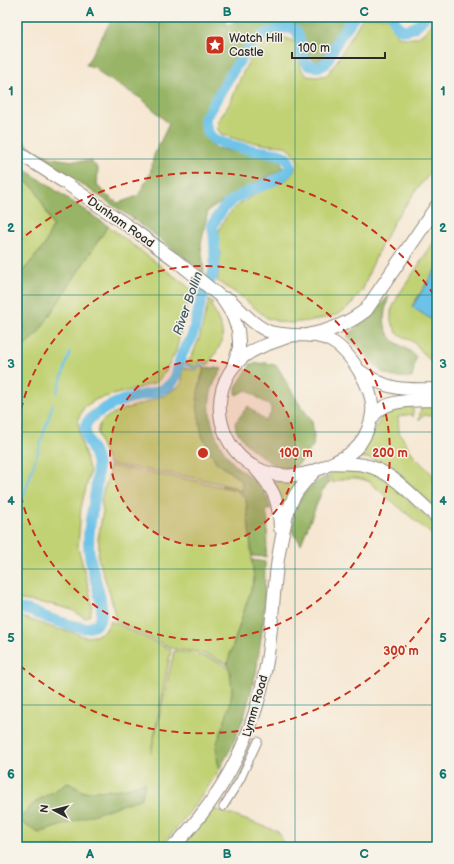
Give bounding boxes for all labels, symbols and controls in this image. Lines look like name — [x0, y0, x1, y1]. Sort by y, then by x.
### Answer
text: A — [85, 4, 94, 20]
text: B — [222, 4, 232, 20]
text: C — [359, 4, 369, 20]
place label: Watch Hill Castle — [229, 31, 283, 60]
place icon: Watch Hill Castle — [204, 34, 226, 56]
scale bar — [292, 34, 385, 60]
text: 100 m — [298, 41, 330, 56]
text: 1 — [8, 83, 14, 99]
text: 1 — [440, 83, 446, 99]
street label: Dunham Road — [85, 194, 157, 251]
text: 2 — [7, 220, 15, 236]
text: 2 — [439, 220, 447, 236]
water label: River Bollin — [170, 269, 206, 337]
text: 3 — [7, 356, 15, 372]
text: 3 — [439, 356, 447, 372]
centre of rings — [196, 446, 210, 460]
text: 100 m — [279, 446, 313, 461]
text: 200 m — [372, 446, 408, 461]
text: 4 — [7, 493, 15, 509]
text: 4 — [439, 493, 447, 509]
text: 5 — [7, 630, 15, 646]
text: 5 — [439, 630, 447, 646]
text: 300 m — [383, 644, 419, 659]
street label: Lymm Road — [239, 673, 272, 739]
text: 6 — [7, 766, 15, 782]
text: 6 — [439, 766, 447, 782]
north arrow — [34, 790, 74, 830]
text: N — [38, 804, 52, 814]
text: A — [85, 846, 94, 862]
text: B — [222, 846, 232, 862]
text: C — [359, 846, 369, 862]

